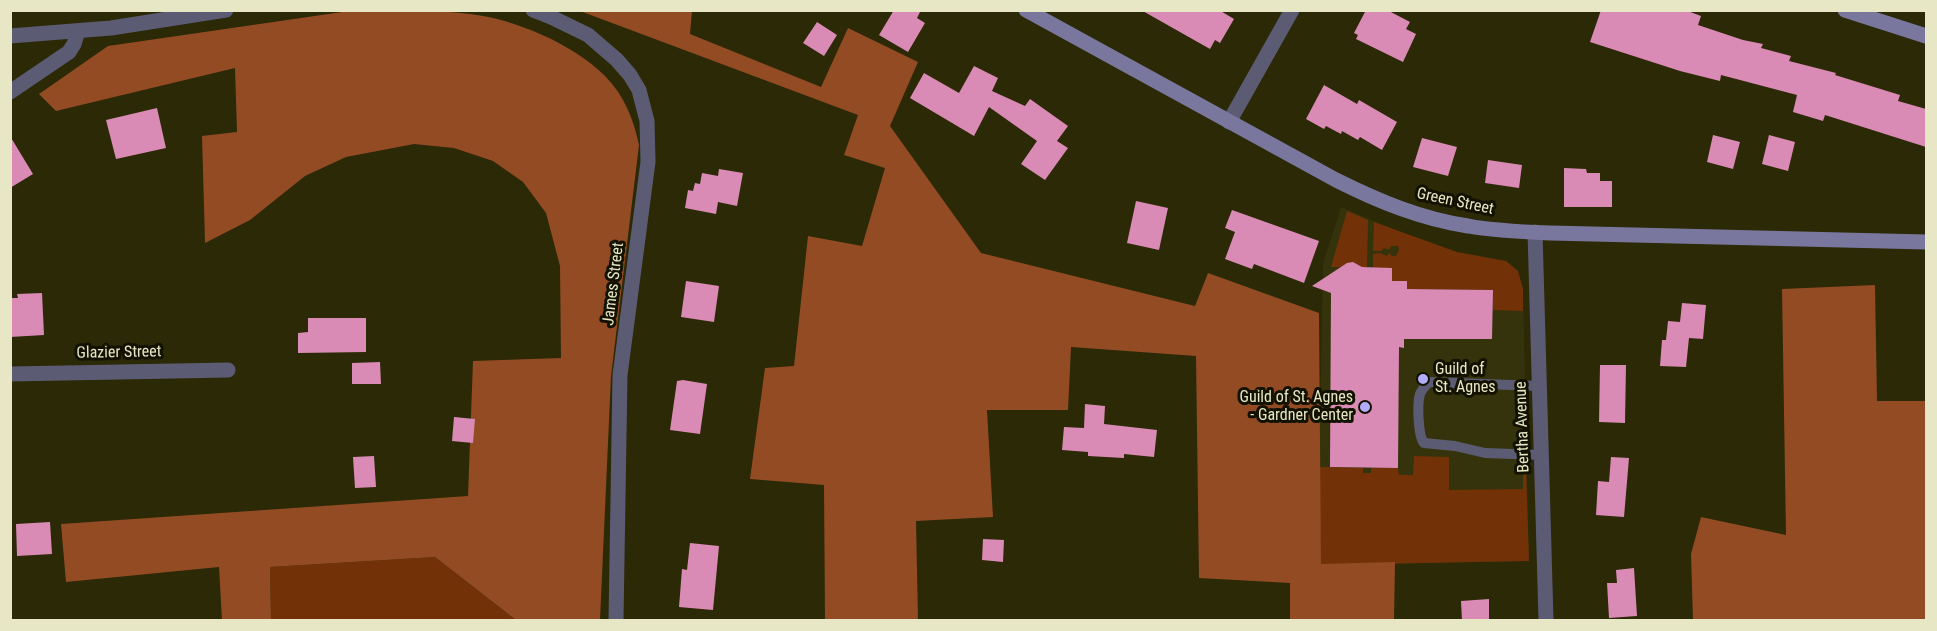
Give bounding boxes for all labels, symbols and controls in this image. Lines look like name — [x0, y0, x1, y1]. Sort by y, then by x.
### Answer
street label: Green Street — [1415, 184, 1495, 220]
street label: James Street — [599, 241, 629, 327]
street label: Glazier Street — [76, 343, 162, 363]
place label: Guild of St. Agnes — [1435, 360, 1496, 398]
marker: Guild of St. Agnes — [1416, 372, 1430, 386]
street label: Bertha Avenue — [1512, 381, 1534, 473]
place label: Guild of St. Agnes - Gardner Center — [1240, 388, 1353, 426]
marker: Guild of St. Agnes - Gardner Center — [1358, 400, 1372, 414]

